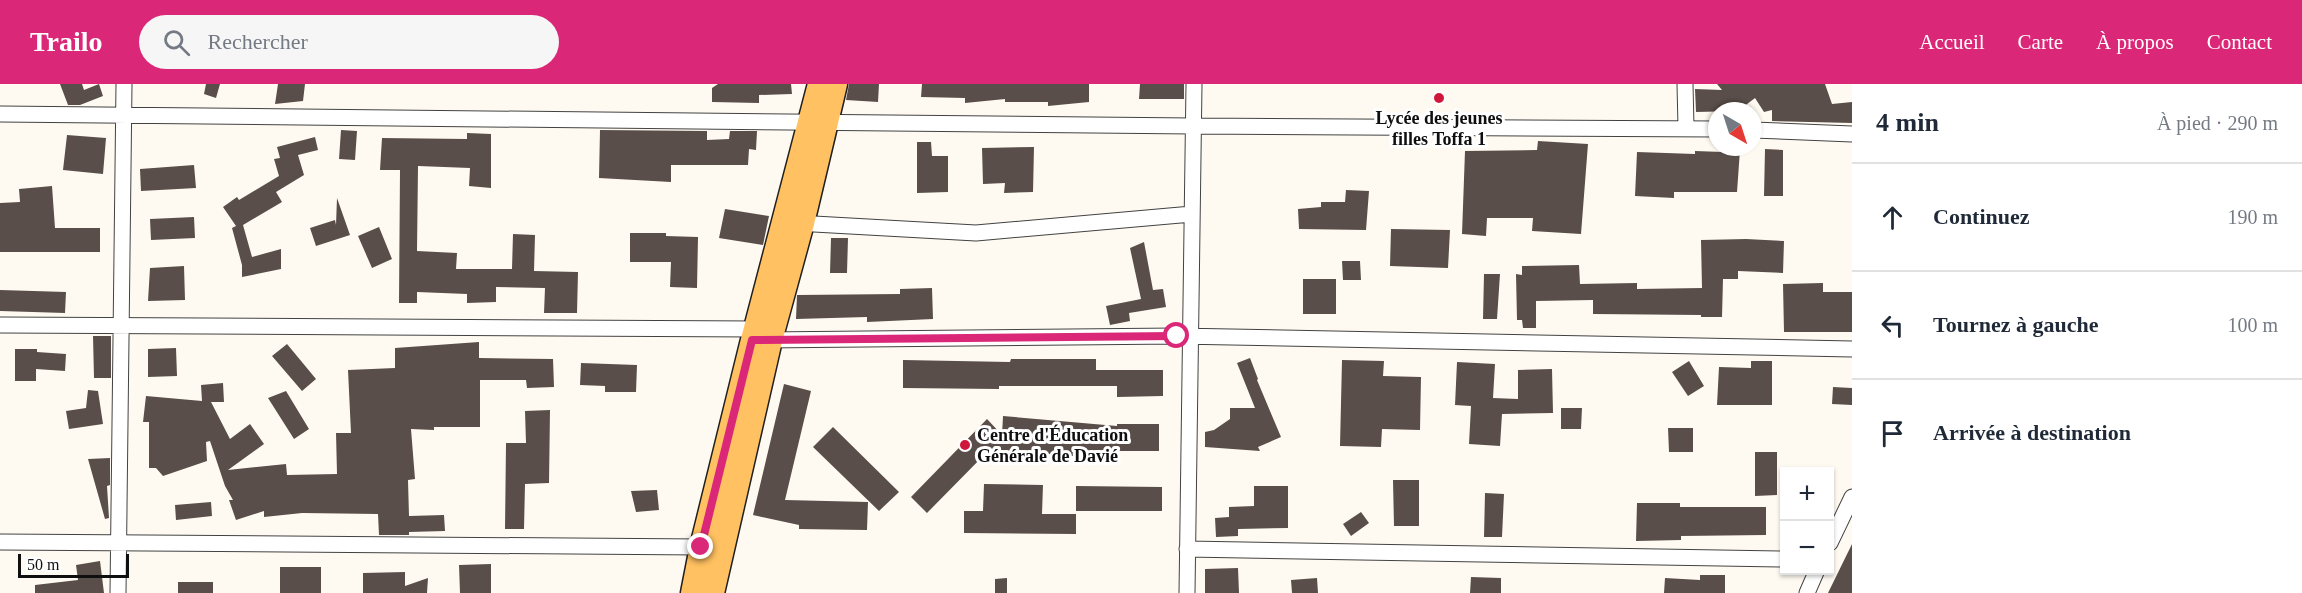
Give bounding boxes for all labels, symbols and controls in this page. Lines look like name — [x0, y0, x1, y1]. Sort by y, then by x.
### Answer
search box — [139, 15, 559, 69]
text: Trailo — [30, 26, 103, 57]
icon: search — [160, 26, 193, 59]
text: Rechercher — [208, 29, 308, 54]
text: Accueil — [1919, 30, 1985, 54]
text: Carte — [2018, 30, 2063, 54]
text: À propos — [2096, 30, 2174, 54]
text: Contact — [2207, 30, 2272, 54]
marker: Lycée des jeunes filles Toffa 1 — [1432, 91, 1446, 105]
north arrow — [1708, 102, 1762, 156]
place label: Lycée des jeunes filles Toffa 1 — [1376, 108, 1502, 149]
text: 4 min — [1876, 108, 1939, 137]
text: À pied · 290 m — [2157, 112, 2278, 134]
icon: ahead — [1876, 201, 1909, 234]
text: Continuez — [1933, 204, 2030, 229]
text: 190 m — [2227, 206, 2278, 228]
icon: left — [1876, 309, 1909, 342]
text: Tournez à gauche — [1933, 312, 2098, 337]
text: 100 m — [2227, 314, 2278, 336]
route start — [1163, 322, 1189, 348]
icon: arrive — [1876, 417, 1909, 450]
text: Arrivée à destination — [1933, 420, 2131, 445]
place label: Centre d'Éducation Générale de Davié — [977, 424, 1128, 466]
marker: Centre d'Éducation Générale de Davié — [958, 438, 972, 452]
map controls — [1780, 467, 1834, 575]
button: + — [1780, 467, 1834, 521]
button: − — [1780, 521, 1834, 575]
route end — [687, 533, 713, 559]
scale bar — [18, 551, 129, 578]
text: 50 m — [27, 556, 59, 573]

